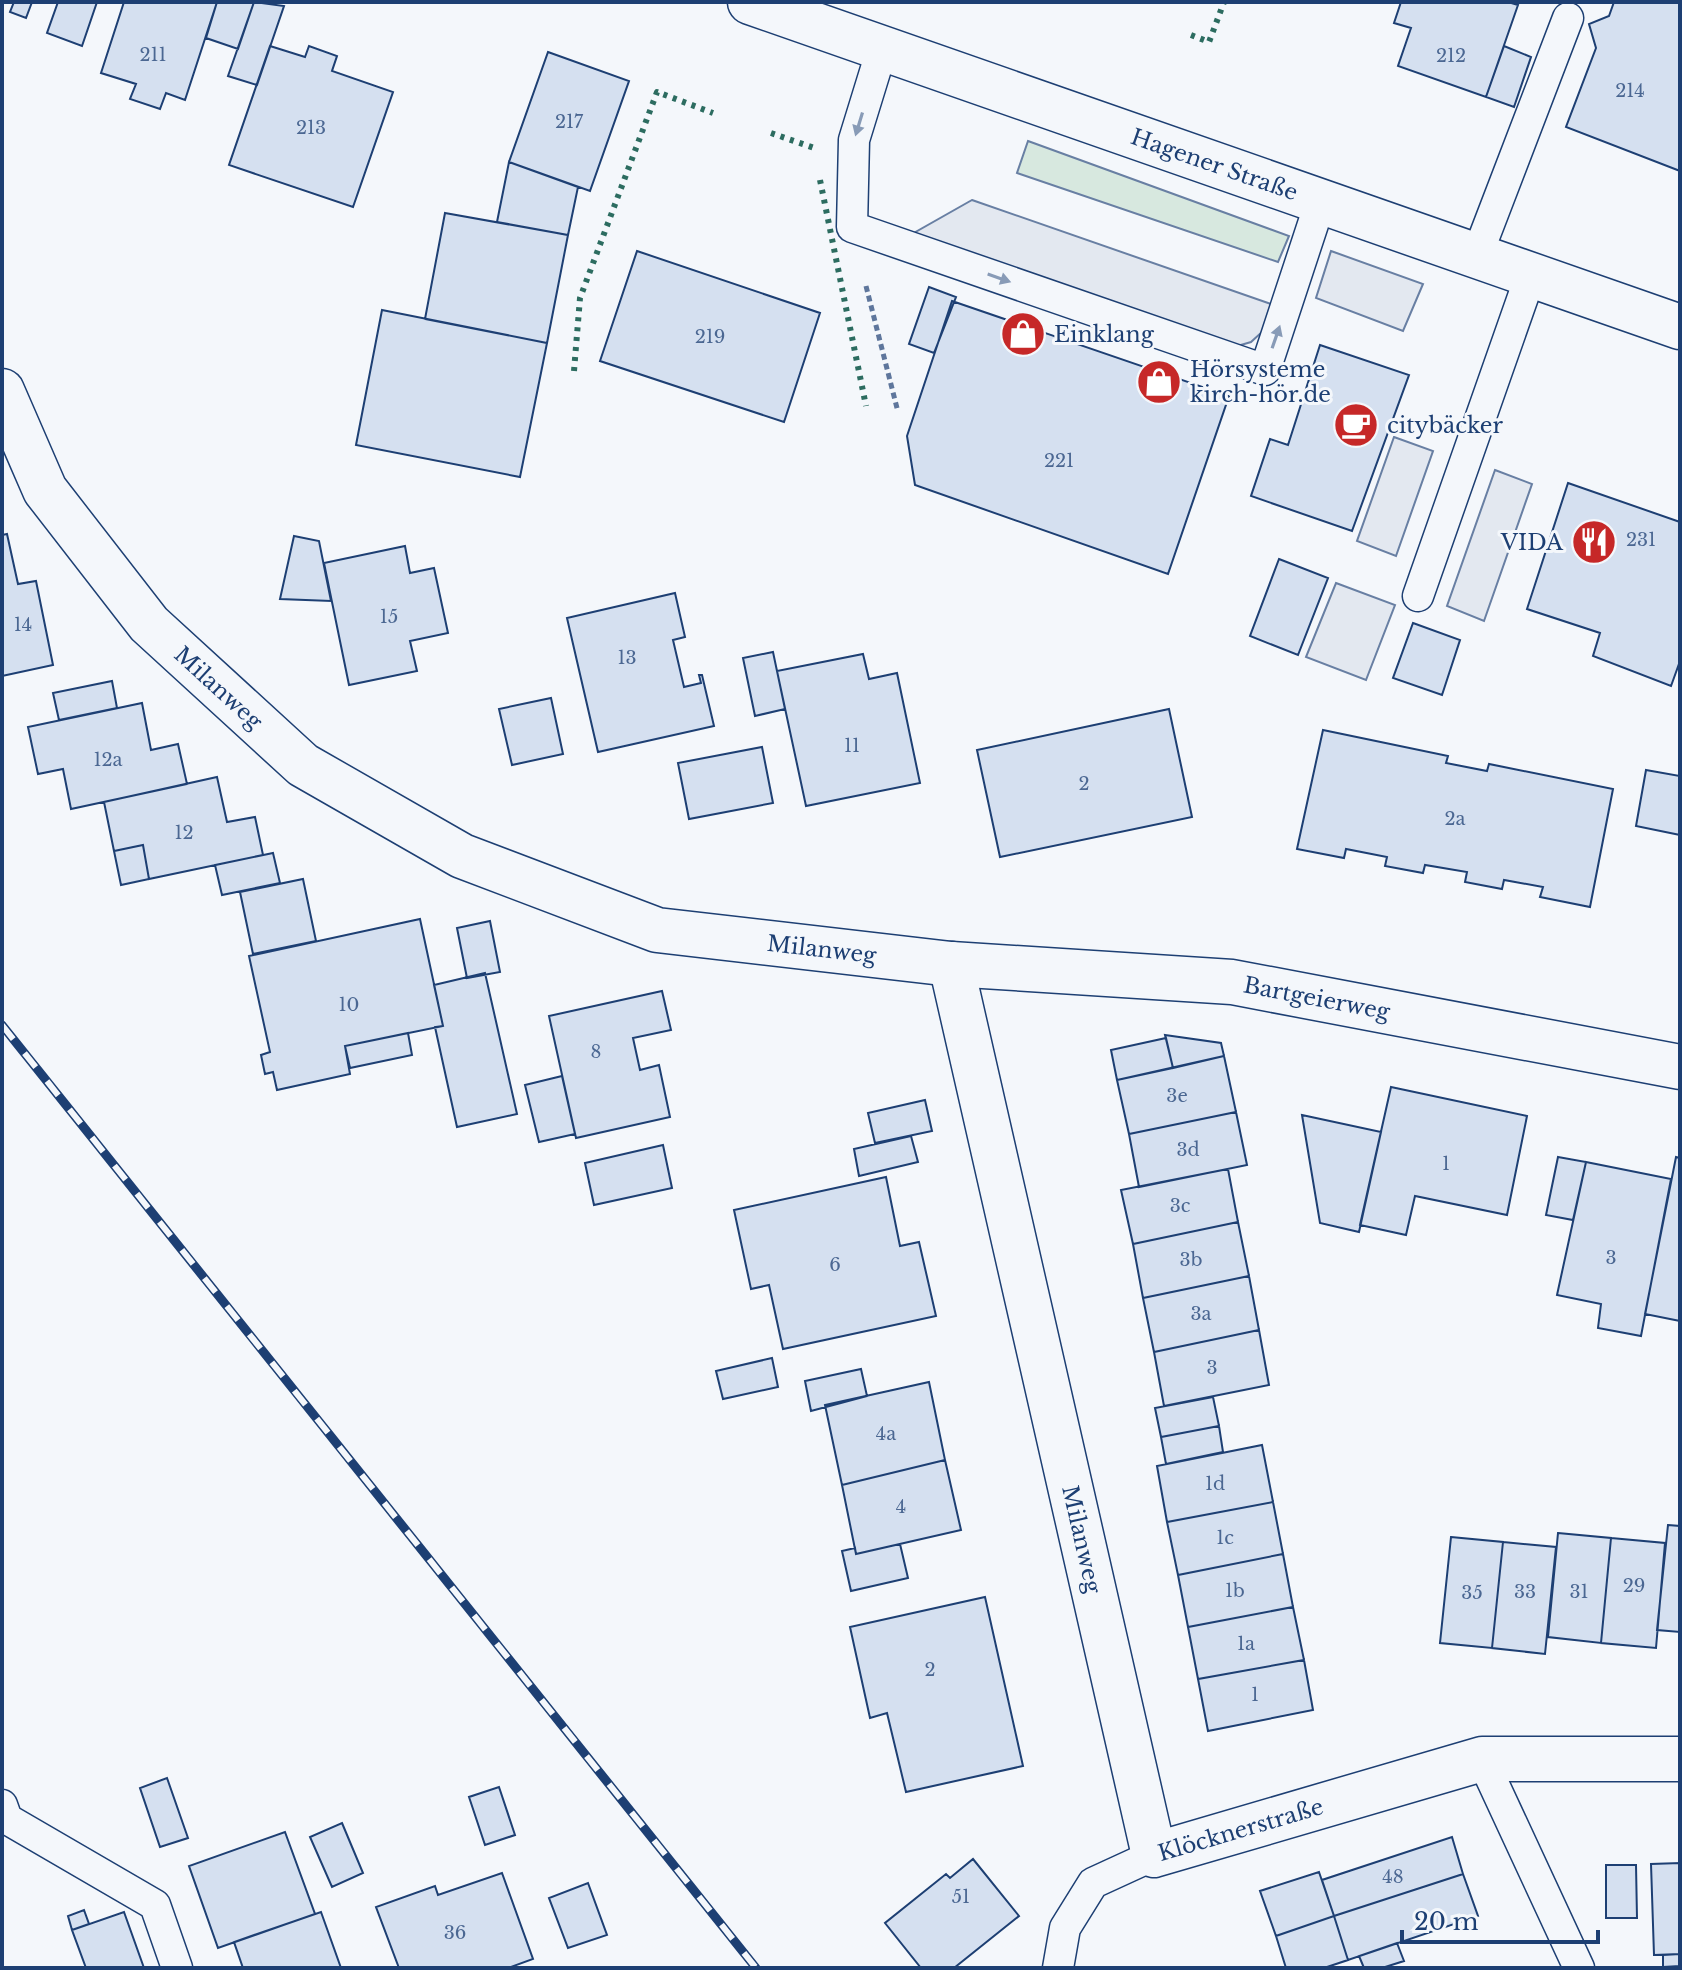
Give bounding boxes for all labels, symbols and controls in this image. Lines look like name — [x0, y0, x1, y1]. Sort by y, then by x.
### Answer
house number: 211 — [139, 44, 167, 66]
house number: 212 — [1436, 45, 1466, 67]
house number: 214 — [1615, 80, 1645, 102]
house number: 217 — [555, 111, 584, 133]
one-way arrow — [852, 112, 865, 136]
house number: 213 — [296, 117, 326, 139]
street label: Hagener Straße — [1127, 123, 1301, 206]
one-way arrow — [987, 272, 1011, 284]
shop icon: Einklang — [999, 310, 1047, 358]
place label: Einklang — [1054, 321, 1155, 348]
one-way arrow — [1271, 325, 1283, 349]
house number: 219 — [695, 326, 725, 348]
place label: Hörsysteme kirch-hör.de — [1190, 356, 1331, 408]
shop icon: Hörsysteme kirch-hör.de — [1135, 358, 1183, 406]
cafe icon: citybäcker — [1332, 401, 1380, 449]
place label: citybäcker — [1387, 412, 1503, 439]
house number: 221 — [1044, 450, 1074, 472]
restaurant icon: VIDA — [1570, 518, 1618, 566]
place label: VIDA — [1500, 529, 1564, 556]
house number: 231 — [1626, 529, 1656, 551]
house number: 15 — [380, 606, 398, 628]
house number: 14 — [14, 614, 32, 636]
street label: Milanweg — [169, 641, 269, 736]
house number: 13 — [617, 647, 637, 669]
house number: 11 — [844, 735, 860, 757]
house number: 12a — [93, 749, 123, 771]
house number: 2 — [1078, 773, 1090, 795]
house number: 2a — [1444, 808, 1466, 830]
house number: 12 — [174, 822, 194, 844]
street label: Milanweg — [766, 930, 879, 969]
street label: Bartgeierweg — [1241, 971, 1393, 1026]
house number: 10 — [339, 994, 359, 1016]
house number: 8 — [591, 1041, 601, 1063]
house number: 3e — [1166, 1085, 1188, 1107]
house number: 3d — [1176, 1139, 1200, 1161]
house number: 1 — [1442, 1153, 1450, 1175]
house number: 3c — [1170, 1195, 1191, 1217]
house number: 3 — [1605, 1247, 1617, 1269]
house number: 3b — [1180, 1249, 1202, 1271]
house number: 6 — [829, 1254, 841, 1276]
house number: 3a — [1190, 1303, 1212, 1325]
house number: 3 — [1206, 1357, 1218, 1379]
house number: 4a — [876, 1423, 896, 1445]
house number: 1d — [1205, 1473, 1225, 1495]
street label: Milanweg — [1056, 1483, 1107, 1597]
house number: 4 — [896, 1496, 906, 1518]
house number: 1c — [1216, 1527, 1234, 1549]
house number: 29 — [1623, 1575, 1645, 1597]
house number: 1b — [1225, 1580, 1245, 1602]
house number: 33 — [1514, 1581, 1536, 1603]
house number: 31 — [1569, 1581, 1589, 1603]
house number: 35 — [1461, 1582, 1483, 1604]
house number: 1a — [1237, 1633, 1255, 1655]
house number: 2 — [924, 1659, 936, 1681]
house number: 1 — [1251, 1684, 1259, 1706]
street label: Klöcknerstraße — [1155, 1793, 1327, 1867]
house number: 48 — [1382, 1866, 1404, 1888]
house number: 51 — [952, 1886, 970, 1908]
scale bar — [1402, 1894, 1598, 1944]
text: 20 m — [1414, 1907, 1479, 1936]
house number: 36 — [444, 1922, 466, 1944]

